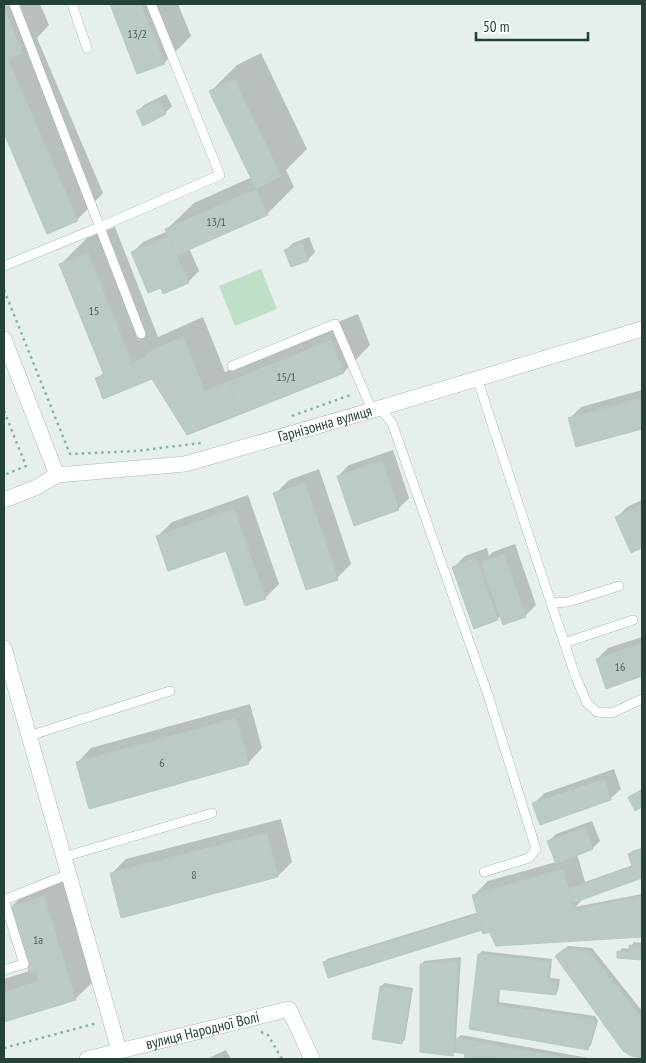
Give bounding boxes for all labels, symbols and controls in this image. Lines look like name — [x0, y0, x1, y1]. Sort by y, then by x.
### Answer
scale bar — [476, 10, 588, 42]
text: 50 m — [483, 17, 509, 36]
house number: 13/2 — [127, 26, 147, 41]
house number: 13/1 — [206, 214, 226, 229]
house number: 15 — [89, 303, 99, 318]
house number: 15/1 — [276, 369, 296, 384]
street label: Гарнізонна вулиця — [276, 401, 374, 446]
house number: 16 — [615, 659, 625, 674]
house number: 6 — [159, 755, 165, 770]
house number: 8 — [191, 867, 197, 882]
house number: 1а — [33, 932, 43, 947]
street label: вулиця Народної Волі — [144, 1007, 261, 1053]

